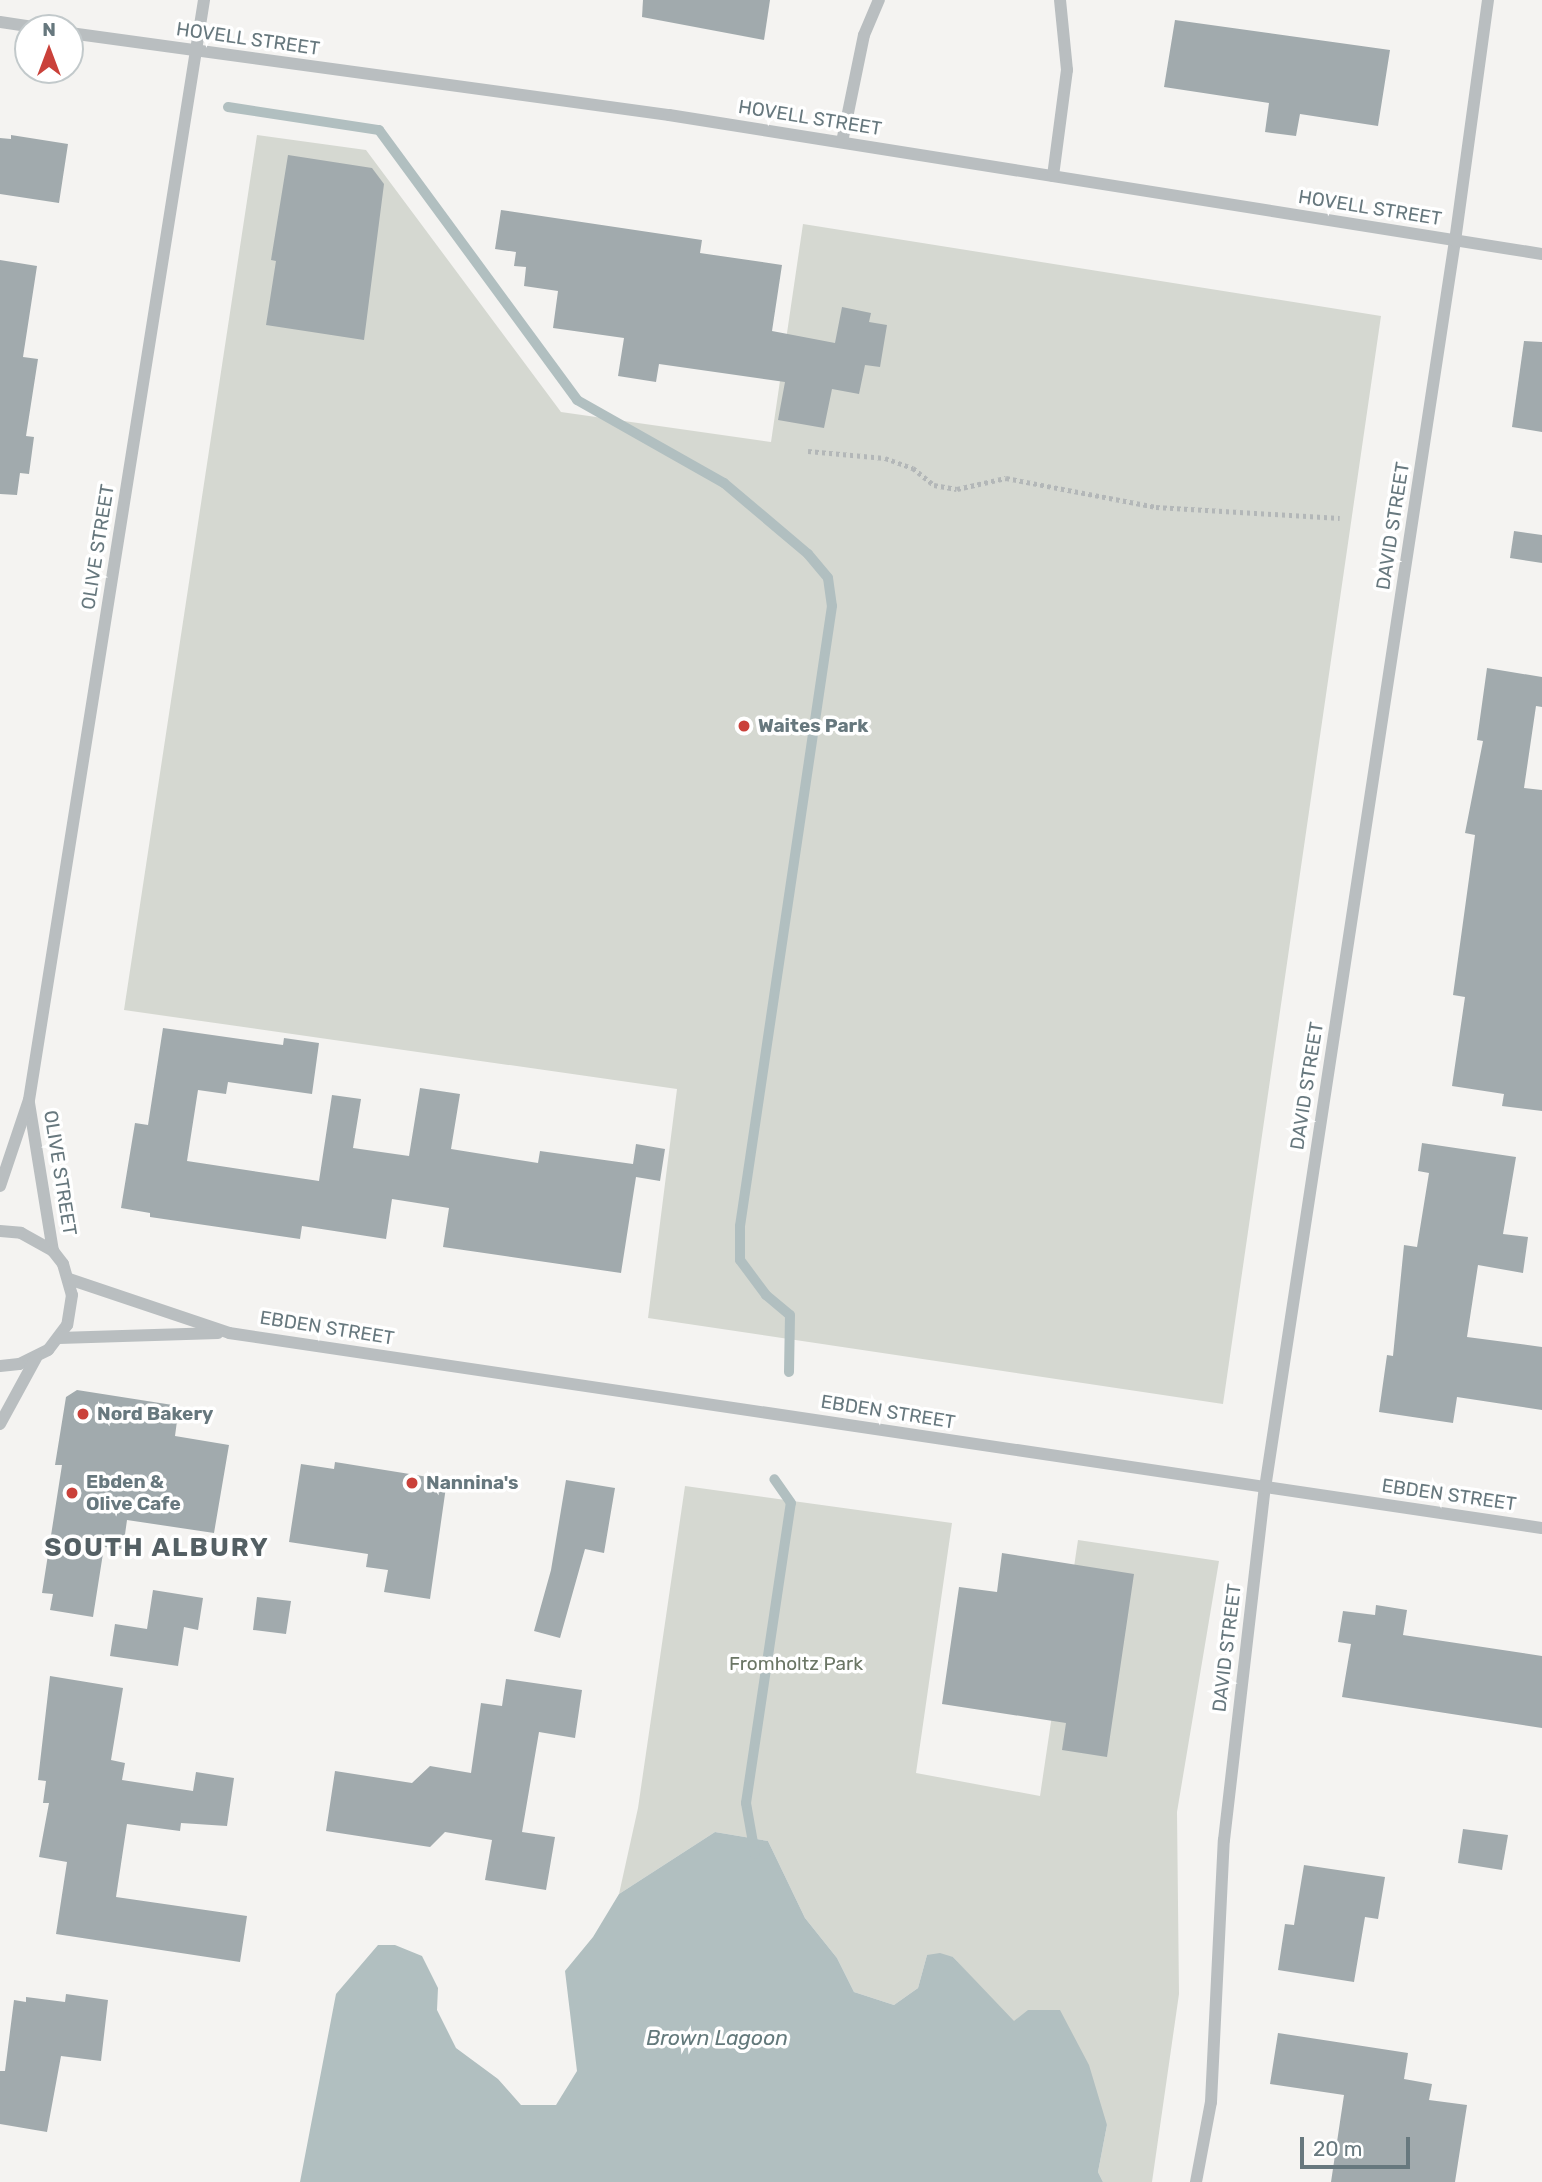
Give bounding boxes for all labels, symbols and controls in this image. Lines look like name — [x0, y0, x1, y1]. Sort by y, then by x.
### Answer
north arrow — [14, 14, 84, 84]
text: N — [42, 18, 56, 41]
street label: HOVELL STREET — [175, 18, 321, 60]
street label: HOVELL STREET — [737, 95, 883, 141]
street label: HOVELL STREET — [1297, 185, 1443, 231]
street label: DAVID STREET — [1372, 460, 1414, 592]
street label: OLIVE STREET — [77, 483, 119, 611]
place label: Waites Park — [758, 715, 868, 737]
marker: Waites Park — [736, 718, 752, 734]
street label: DAVID STREET — [1286, 1020, 1328, 1152]
street label: OLIVE STREET — [39, 1109, 81, 1237]
street label: EBDEN STREET — [258, 1306, 396, 1350]
street label: EBDEN STREET — [819, 1390, 957, 1434]
place label: Nord Bakery — [97, 1403, 213, 1425]
marker: Nord Bakery — [75, 1406, 91, 1422]
place label: Ebden & Olive Cafe — [86, 1471, 181, 1515]
place label: Nannina's — [426, 1472, 519, 1494]
street label: EBDEN STREET — [1380, 1474, 1518, 1516]
marker: Nannina's — [404, 1475, 420, 1491]
marker: Ebden & Olive Cafe — [64, 1485, 80, 1501]
district label: SOUTH ALBURY — [45, 1532, 269, 1564]
street label: DAVID STREET — [1208, 1583, 1246, 1713]
park label: Fromholtz Park — [729, 1653, 863, 1675]
water label: Brown Lagoon — [646, 2025, 788, 2051]
scale bar — [1304, 2122, 1414, 2166]
text: 20 m — [1313, 2136, 1362, 2161]

